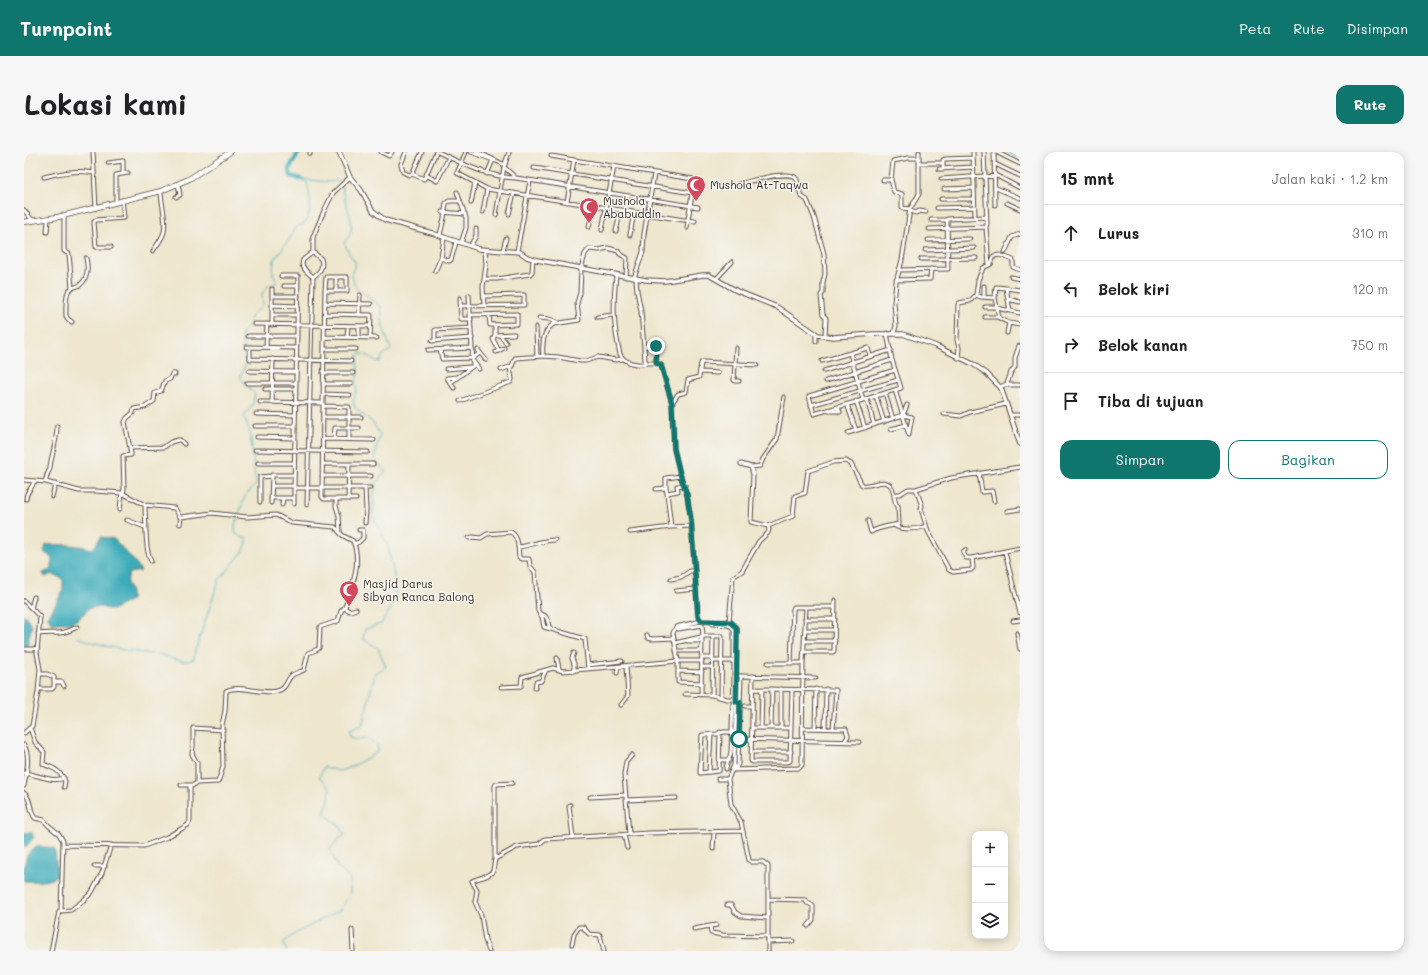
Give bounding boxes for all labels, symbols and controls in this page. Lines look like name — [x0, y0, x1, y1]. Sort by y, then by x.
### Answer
text: Turnpoint — [20, 16, 112, 41]
text: Peta — [1239, 19, 1271, 38]
text: Rute — [1293, 19, 1325, 38]
text: Disimpan — [1347, 19, 1408, 38]
button: Rute — [1336, 85, 1404, 124]
text: Lokasi kami — [24, 86, 187, 122]
text: 15 mnt — [1060, 167, 1114, 189]
text: Jalan kaki · 1.2 km — [1272, 170, 1388, 187]
mosque icon: Mushola At-Taqwa — [685, 174, 707, 202]
place label: Mushola At-Taqwa — [710, 177, 809, 192]
place label: Mushola Ababuddin — [603, 193, 661, 221]
mosque icon: Mushola Ababuddin — [578, 196, 600, 224]
icon: ahead — [1060, 222, 1082, 244]
text: Lurus — [1098, 223, 1139, 243]
text: 310 m — [1352, 224, 1388, 241]
icon: left — [1060, 278, 1082, 300]
text: Belok kiri — [1098, 279, 1170, 299]
text: 120 m — [1352, 280, 1388, 297]
icon: right — [1060, 334, 1082, 356]
text: Belok kanan — [1098, 335, 1187, 355]
text: 750 m — [1351, 336, 1388, 353]
route end — [647, 337, 665, 355]
icon: arrive — [1060, 390, 1082, 412]
text: Tiba di tujuan — [1098, 391, 1203, 411]
button: Simpan — [1060, 440, 1220, 479]
button: Bagikan — [1228, 440, 1388, 479]
place label: Masjid Darus Sibyan Ranca Balong — [363, 576, 474, 604]
mosque icon: Masjid Darus Sibyan Ranca Balong — [338, 579, 360, 607]
route start — [730, 730, 748, 748]
map controls — [972, 831, 1008, 939]
button: + — [972, 831, 1008, 867]
button: − — [972, 867, 1008, 903]
button: layers — [972, 903, 1008, 939]

